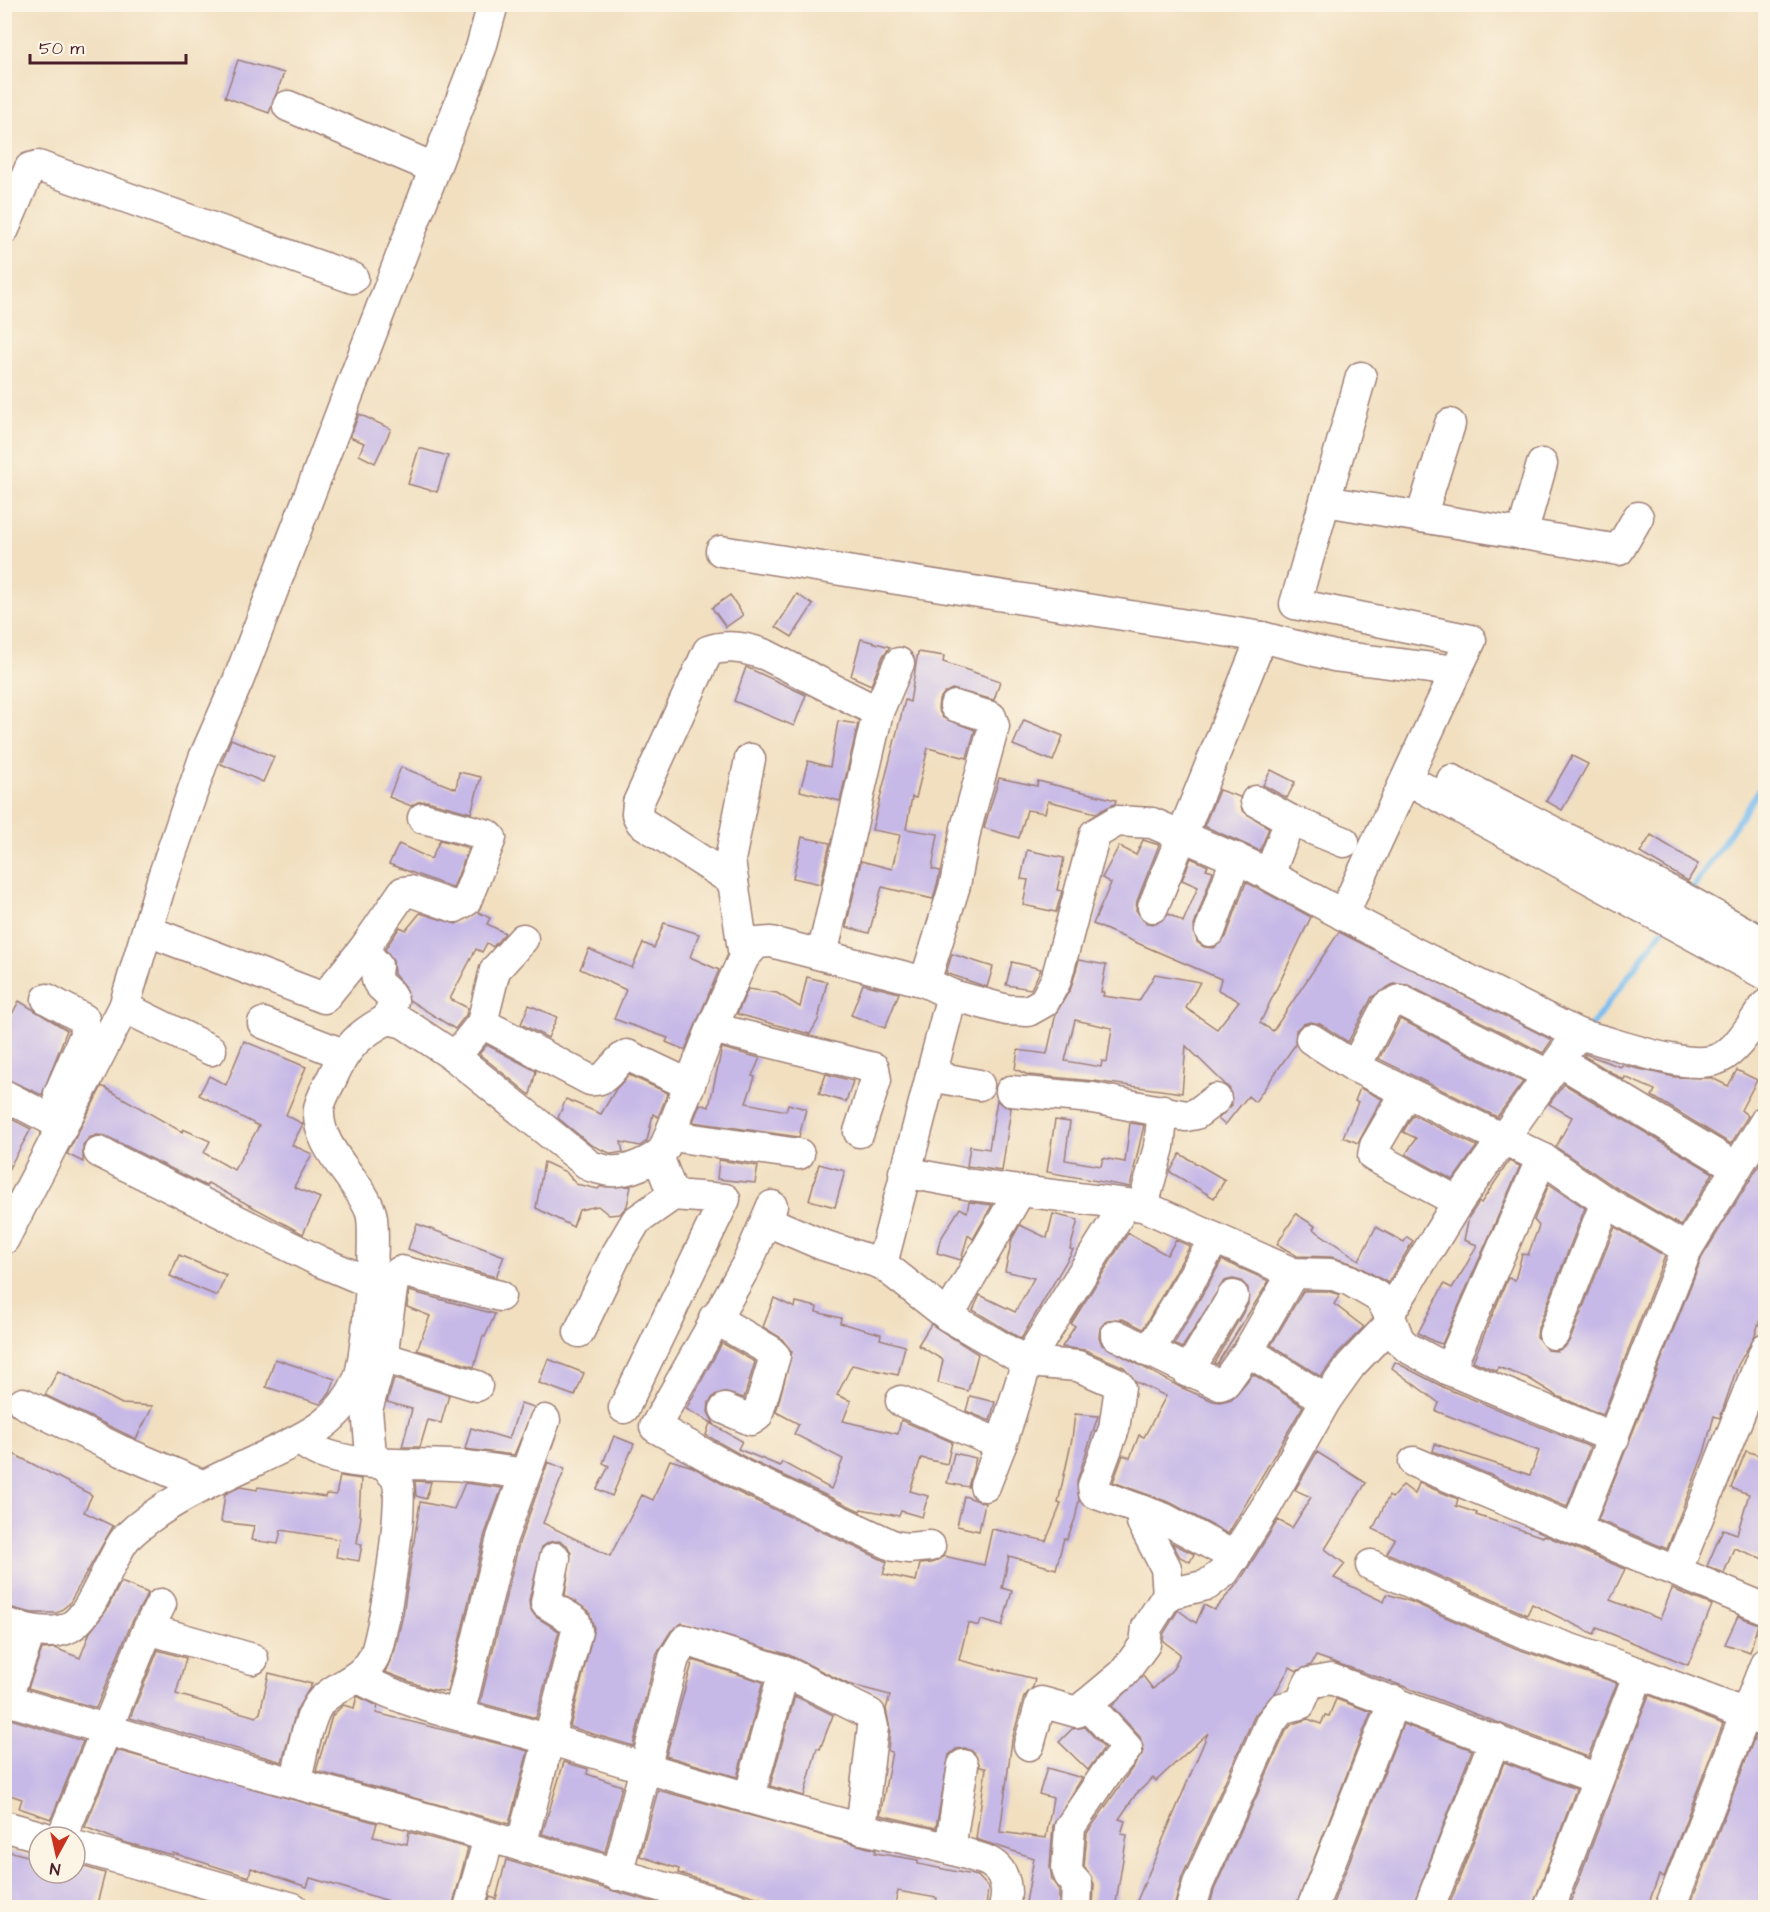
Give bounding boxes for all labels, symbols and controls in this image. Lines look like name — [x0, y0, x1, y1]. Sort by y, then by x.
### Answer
scale bar — [30, 27, 186, 65]
text: 50 m — [39, 36, 84, 61]
north arrow — [27, 1825, 87, 1885]
text: N — [49, 1857, 62, 1880]

